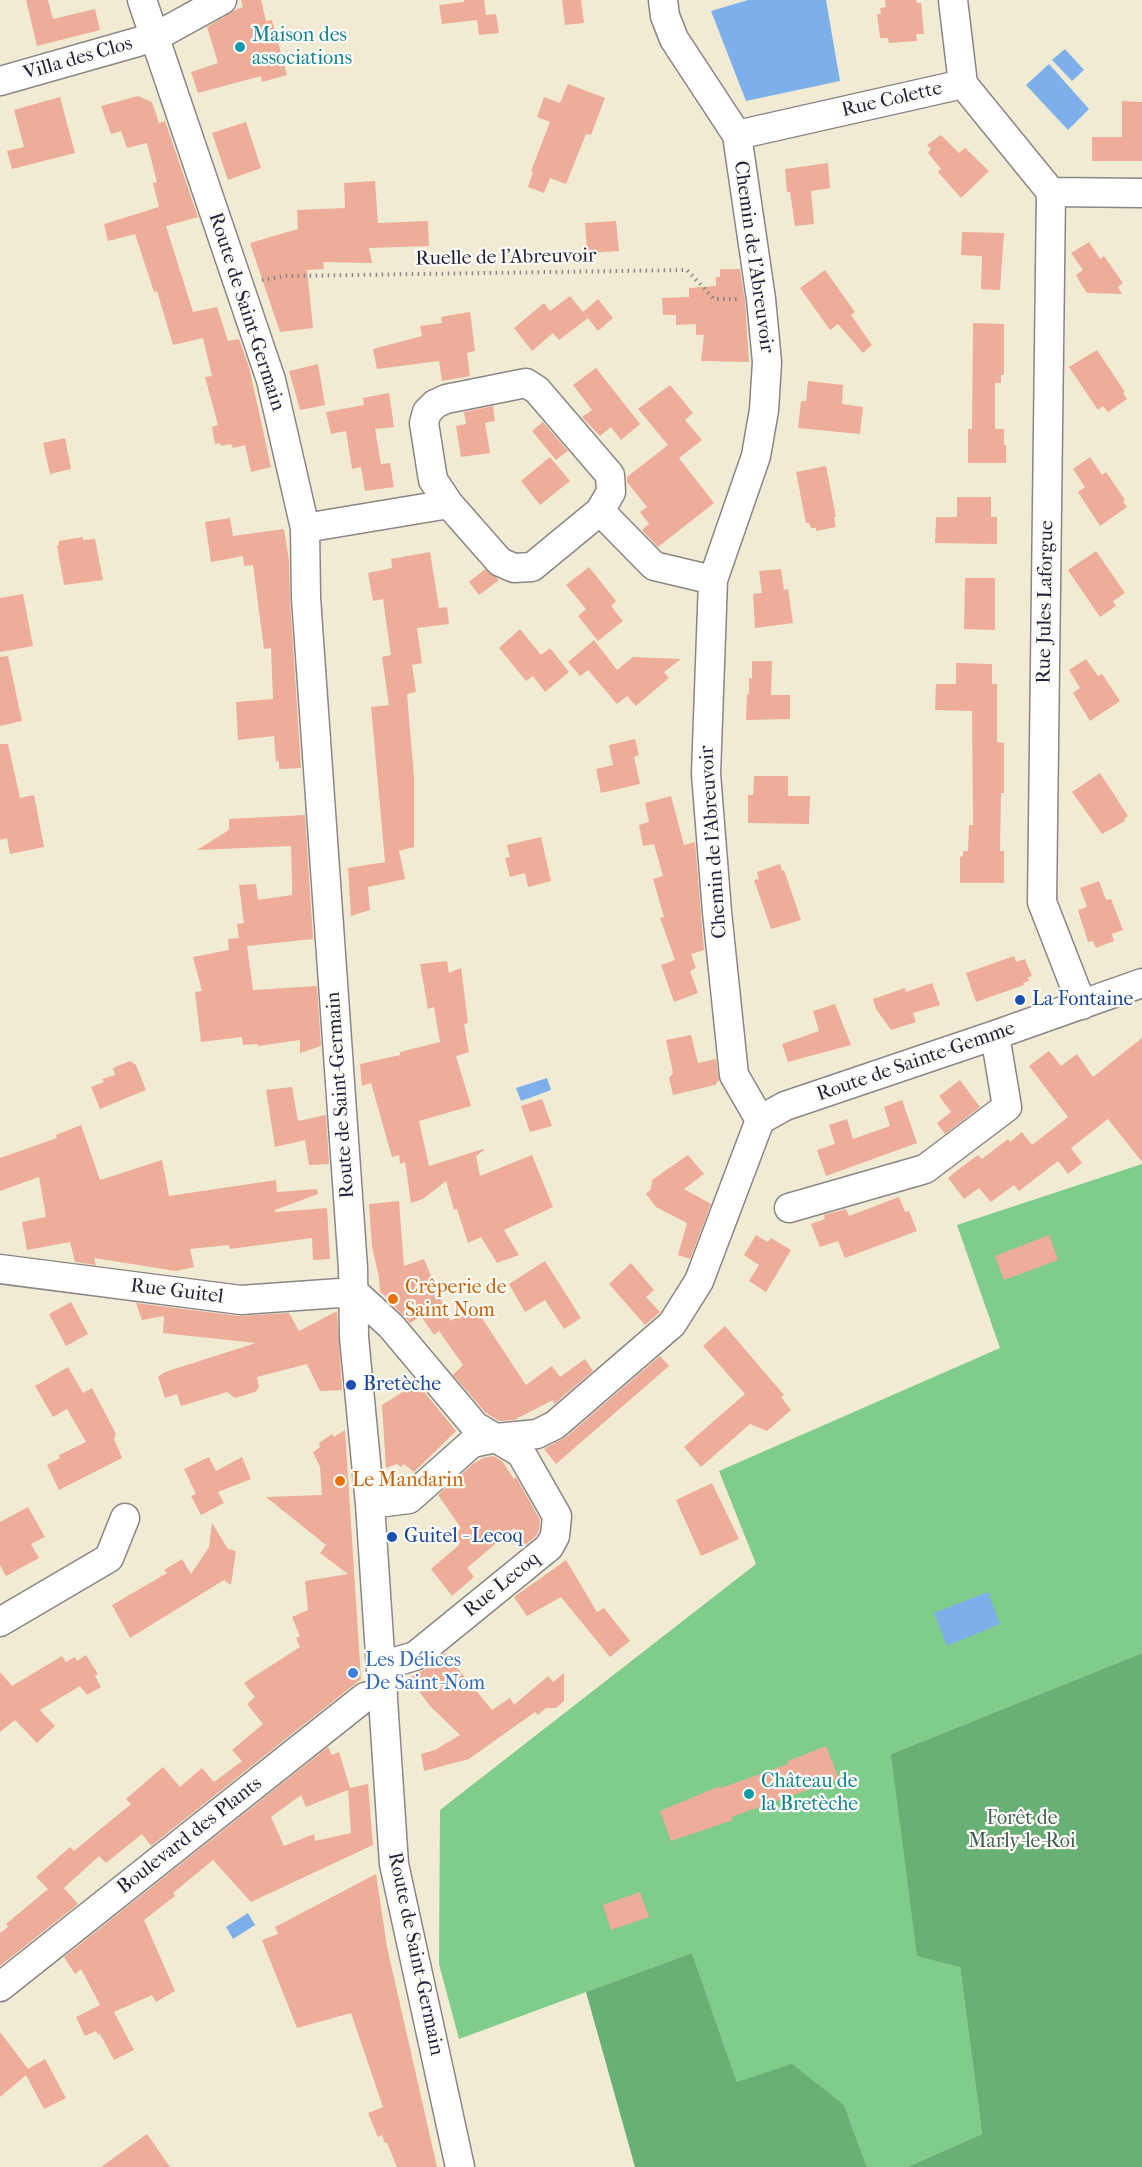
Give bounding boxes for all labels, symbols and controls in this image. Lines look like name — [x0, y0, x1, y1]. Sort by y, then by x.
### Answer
place label: Maison des associations — [252, 24, 352, 71]
street label: Villa des Clos — [21, 32, 135, 86]
marker: Maison des associations — [233, 40, 247, 54]
street label: Rue Colette — [839, 77, 945, 123]
street label: Chemin de l'Abreuvoir — [728, 159, 778, 355]
street label: Route de Saint-Germain — [203, 210, 289, 414]
street label: Ruelle de l'Abreuvoir — [415, 244, 597, 272]
street label: Rue Jules Laforgue — [1033, 520, 1059, 684]
street label: Chemin de l'Abreuvoir — [695, 745, 733, 939]
place label: La Fontaine — [1032, 988, 1133, 1012]
street label: Route de Saint-Germain — [322, 991, 360, 1199]
marker: La Fontaine — [1013, 993, 1027, 1007]
street label: Route de Sainte-Gemme — [814, 1017, 1018, 1107]
street label: Rue Guitel — [129, 1274, 225, 1310]
place label: Crêperie de Saint Nom — [405, 1276, 507, 1323]
marker: Crêperie de Saint Nom — [386, 1292, 400, 1306]
place label: Bretèche — [363, 1373, 441, 1397]
marker: Bretèche — [344, 1378, 358, 1392]
place label: Le Mandarin — [352, 1469, 464, 1493]
marker: Le Mandarin — [333, 1474, 347, 1488]
place label: Guitel - Lecoq — [404, 1525, 523, 1549]
marker: Guitel - Lecoq — [385, 1530, 399, 1544]
street label: Rue Lecoq — [459, 1547, 545, 1623]
place label: Les Délices De Saint-Nom — [365, 1649, 485, 1696]
marker: Les Délices De Saint-Nom — [346, 1666, 360, 1680]
place label: Château de la Bretèche — [761, 1770, 858, 1817]
street label: Boulevard des Plants — [113, 1772, 267, 1900]
marker: Château de la Bretèche — [742, 1787, 756, 1801]
park label: Forêt de Marly-le-Roi — [968, 1807, 1076, 1854]
street label: Route de Saint-Germain — [382, 1850, 448, 2058]

